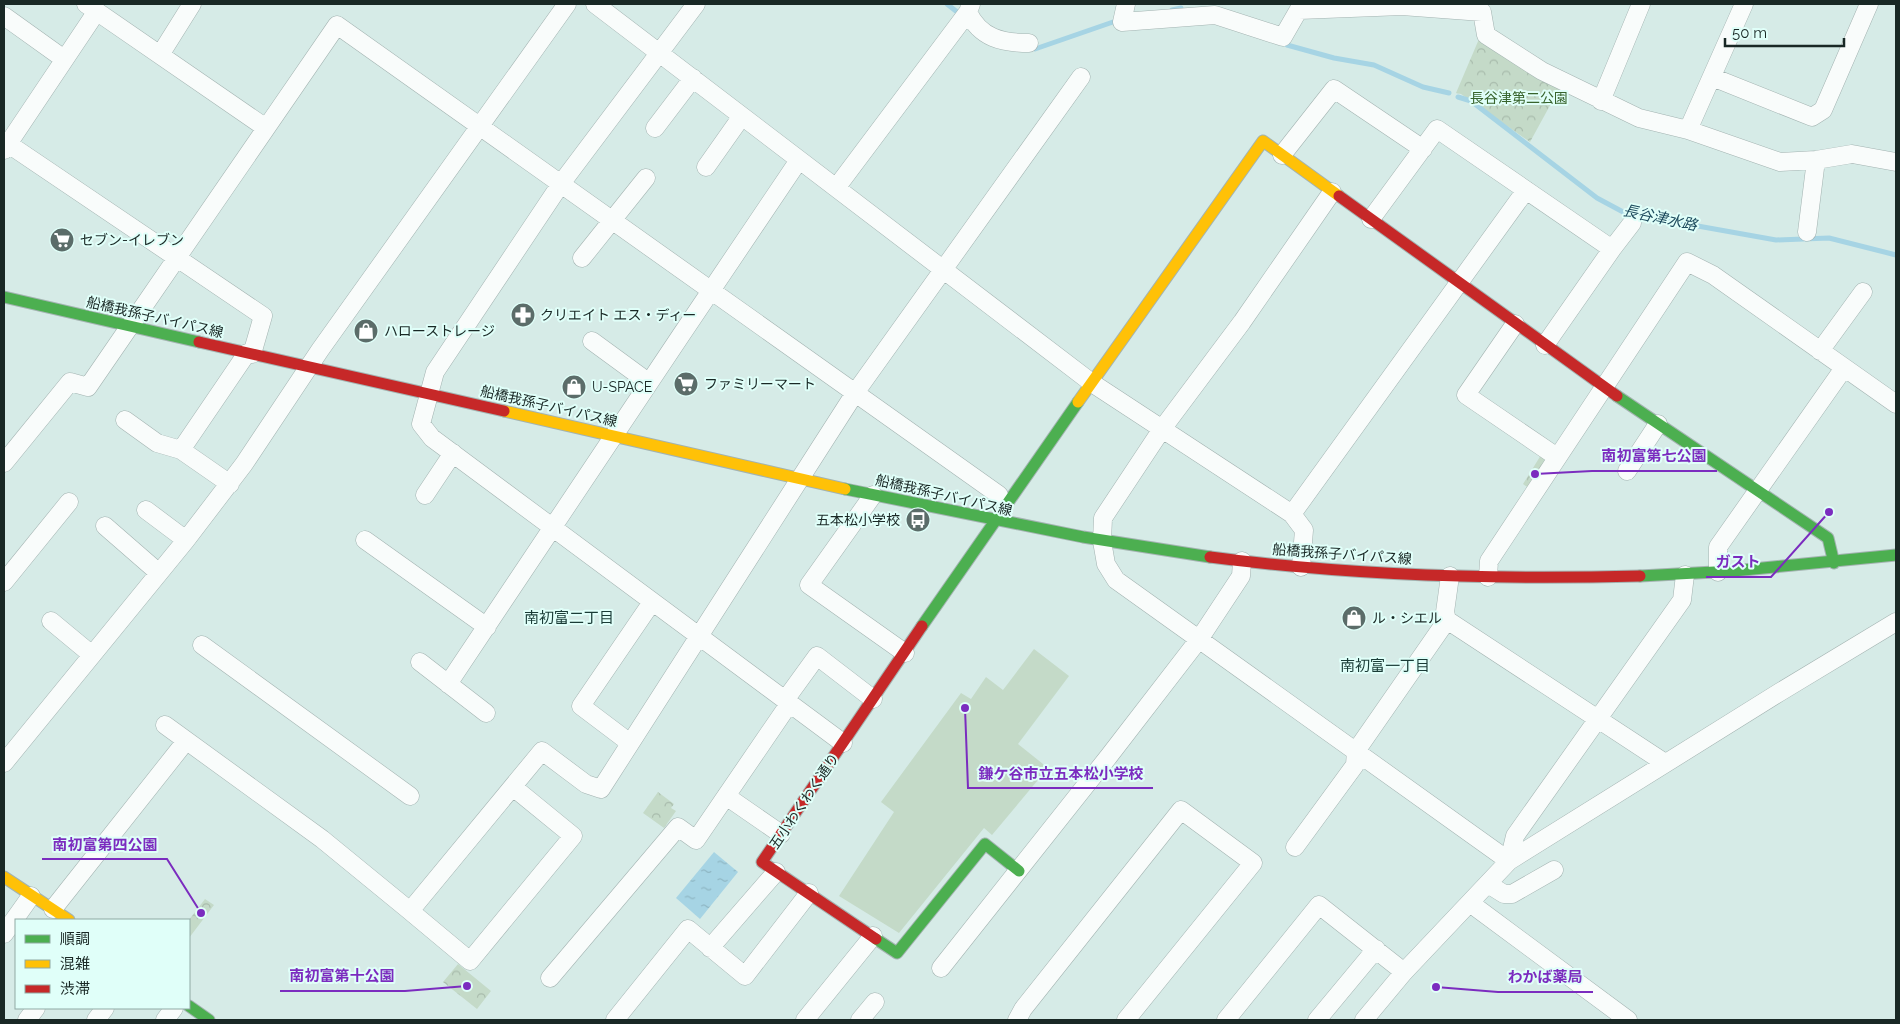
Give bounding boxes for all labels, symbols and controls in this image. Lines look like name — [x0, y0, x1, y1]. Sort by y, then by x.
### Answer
scale bar — [1725, 15, 1844, 47]
text: 50 m — [1732, 24, 1767, 42]
park label: 長谷津第二公園 — [1470, 90, 1568, 106]
water label: 長谷津水路 — [1621, 201, 1701, 235]
supermarket icon: セブン-イレブン — [49, 227, 75, 253]
place label: セブン-イレブン — [80, 232, 184, 248]
street label: 船橋我孫子バイパス線 — [85, 293, 225, 341]
pharmacy icon: クリエイト エス・ディー — [510, 302, 536, 328]
place label: クリエイト エス・ディー — [540, 307, 697, 323]
shop icon: ハローストレージ — [353, 318, 379, 344]
place label: ハローストレージ — [384, 323, 495, 339]
supermarket icon: ファミリーマート — [673, 371, 699, 397]
shop icon: U-SPACE — [561, 374, 587, 400]
place label: ファミリーマート — [704, 376, 816, 392]
place label: U-SPACE — [592, 379, 652, 395]
street label: 船橋我孫子バイパス線 — [479, 382, 619, 430]
callout: 南初富第七公園 — [1592, 441, 1717, 471]
text: 南初富第七公園 — [1601, 447, 1707, 465]
street label: 船橋我孫子バイパス線 — [874, 471, 1014, 519]
bus stop icon: 五本松小学校 — [905, 507, 931, 533]
place label: 五本松小学校 — [816, 512, 900, 528]
street label: 船橋我孫子バイパス線 — [1272, 541, 1412, 567]
callout: ガスト — [1706, 547, 1771, 577]
text: ガスト — [1715, 553, 1761, 571]
shop icon: ル・シエル — [1341, 605, 1367, 631]
district label: 南初富二丁目 — [524, 609, 614, 627]
place label: ル・シエル — [1372, 610, 1442, 626]
district label: 南初富一丁目 — [1340, 657, 1430, 675]
street label: 五小わくわく通り — [766, 750, 842, 852]
callout: 鎌ケ谷市立五本松小学校 — [968, 758, 1153, 788]
text: 鎌ケ谷市立五本松小学校 — [977, 765, 1144, 783]
callout: 南初富第四公園 — [42, 829, 167, 859]
text: 南初富第四公園 — [52, 836, 158, 854]
legend — [15, 919, 190, 1009]
text: 順調 — [60, 930, 90, 948]
text: 混雑 — [60, 955, 90, 973]
callout: 南初富第十公園 — [280, 961, 405, 991]
callout: わかば薬局 — [1498, 962, 1593, 992]
text: 南初富第十公園 — [289, 967, 395, 985]
text: わかば薬局 — [1507, 968, 1583, 986]
text: 渋滞 — [60, 980, 90, 998]

